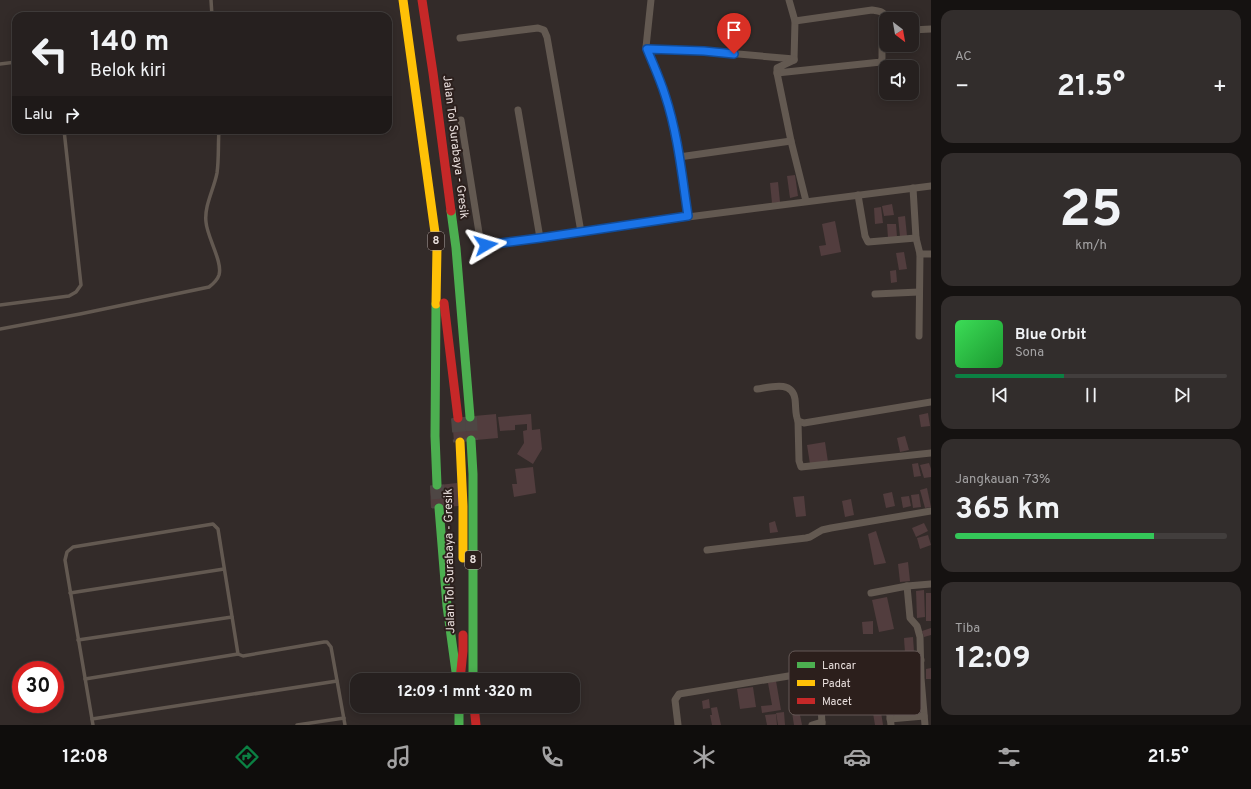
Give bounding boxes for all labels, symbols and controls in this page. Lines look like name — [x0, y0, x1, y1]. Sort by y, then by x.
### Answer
north arrow — [879, 12, 919, 52]
map controls — [879, 12, 919, 100]
pin — [717, 13, 751, 54]
icon: arrive — [723, 19, 745, 41]
text: 140 m — [90, 25, 169, 61]
icon: left — [24, 28, 76, 80]
text: AC — [955, 49, 972, 65]
text: Belok kiri — [90, 60, 166, 83]
button: sound — [879, 60, 919, 100]
text: 21.5° — [1057, 69, 1125, 106]
street label: Jalan Tol Surabaya - Gresik — [438, 74, 472, 220]
text: − — [955, 74, 969, 101]
text: + — [1213, 74, 1227, 101]
icon: right — [61, 104, 83, 126]
text: Lalu — [24, 106, 53, 125]
text: 25 — [1059, 179, 1123, 245]
position arrow — [465, 224, 507, 266]
road number: 8 — [428, 232, 444, 250]
text: km/h — [1075, 238, 1107, 254]
text: Blue Orbit — [1015, 326, 1086, 345]
text: Sona — [1015, 345, 1044, 361]
icon: previous — [989, 384, 1011, 406]
icon: pause — [1080, 384, 1102, 406]
icon: next — [1171, 384, 1193, 406]
text: Jangkauan · 73% — [955, 472, 1050, 488]
street label: Jalan Tol Surabaya - Gresik — [441, 488, 459, 634]
text: 365 km — [955, 492, 1060, 529]
road number: 8 — [465, 551, 481, 569]
text: Tiba — [955, 621, 980, 637]
text: 12:09 — [955, 641, 1031, 678]
legend — [789, 651, 921, 715]
text: Lancar — [822, 659, 857, 673]
speed limit sign: 30 — [12, 661, 64, 713]
text: Padat — [822, 677, 851, 691]
text: 12:09 · 1 mnt · 320 m — [397, 683, 533, 702]
text: Macet — [822, 695, 852, 709]
icon: directions — [233, 743, 261, 771]
icon: music — [385, 743, 413, 771]
icon: phone — [538, 743, 566, 771]
icon: climate — [690, 743, 718, 771]
icon: car — [843, 743, 871, 771]
icon: filters — [995, 743, 1023, 771]
text: 12:08 — [62, 746, 108, 769]
text: 21.5° — [1148, 746, 1189, 769]

